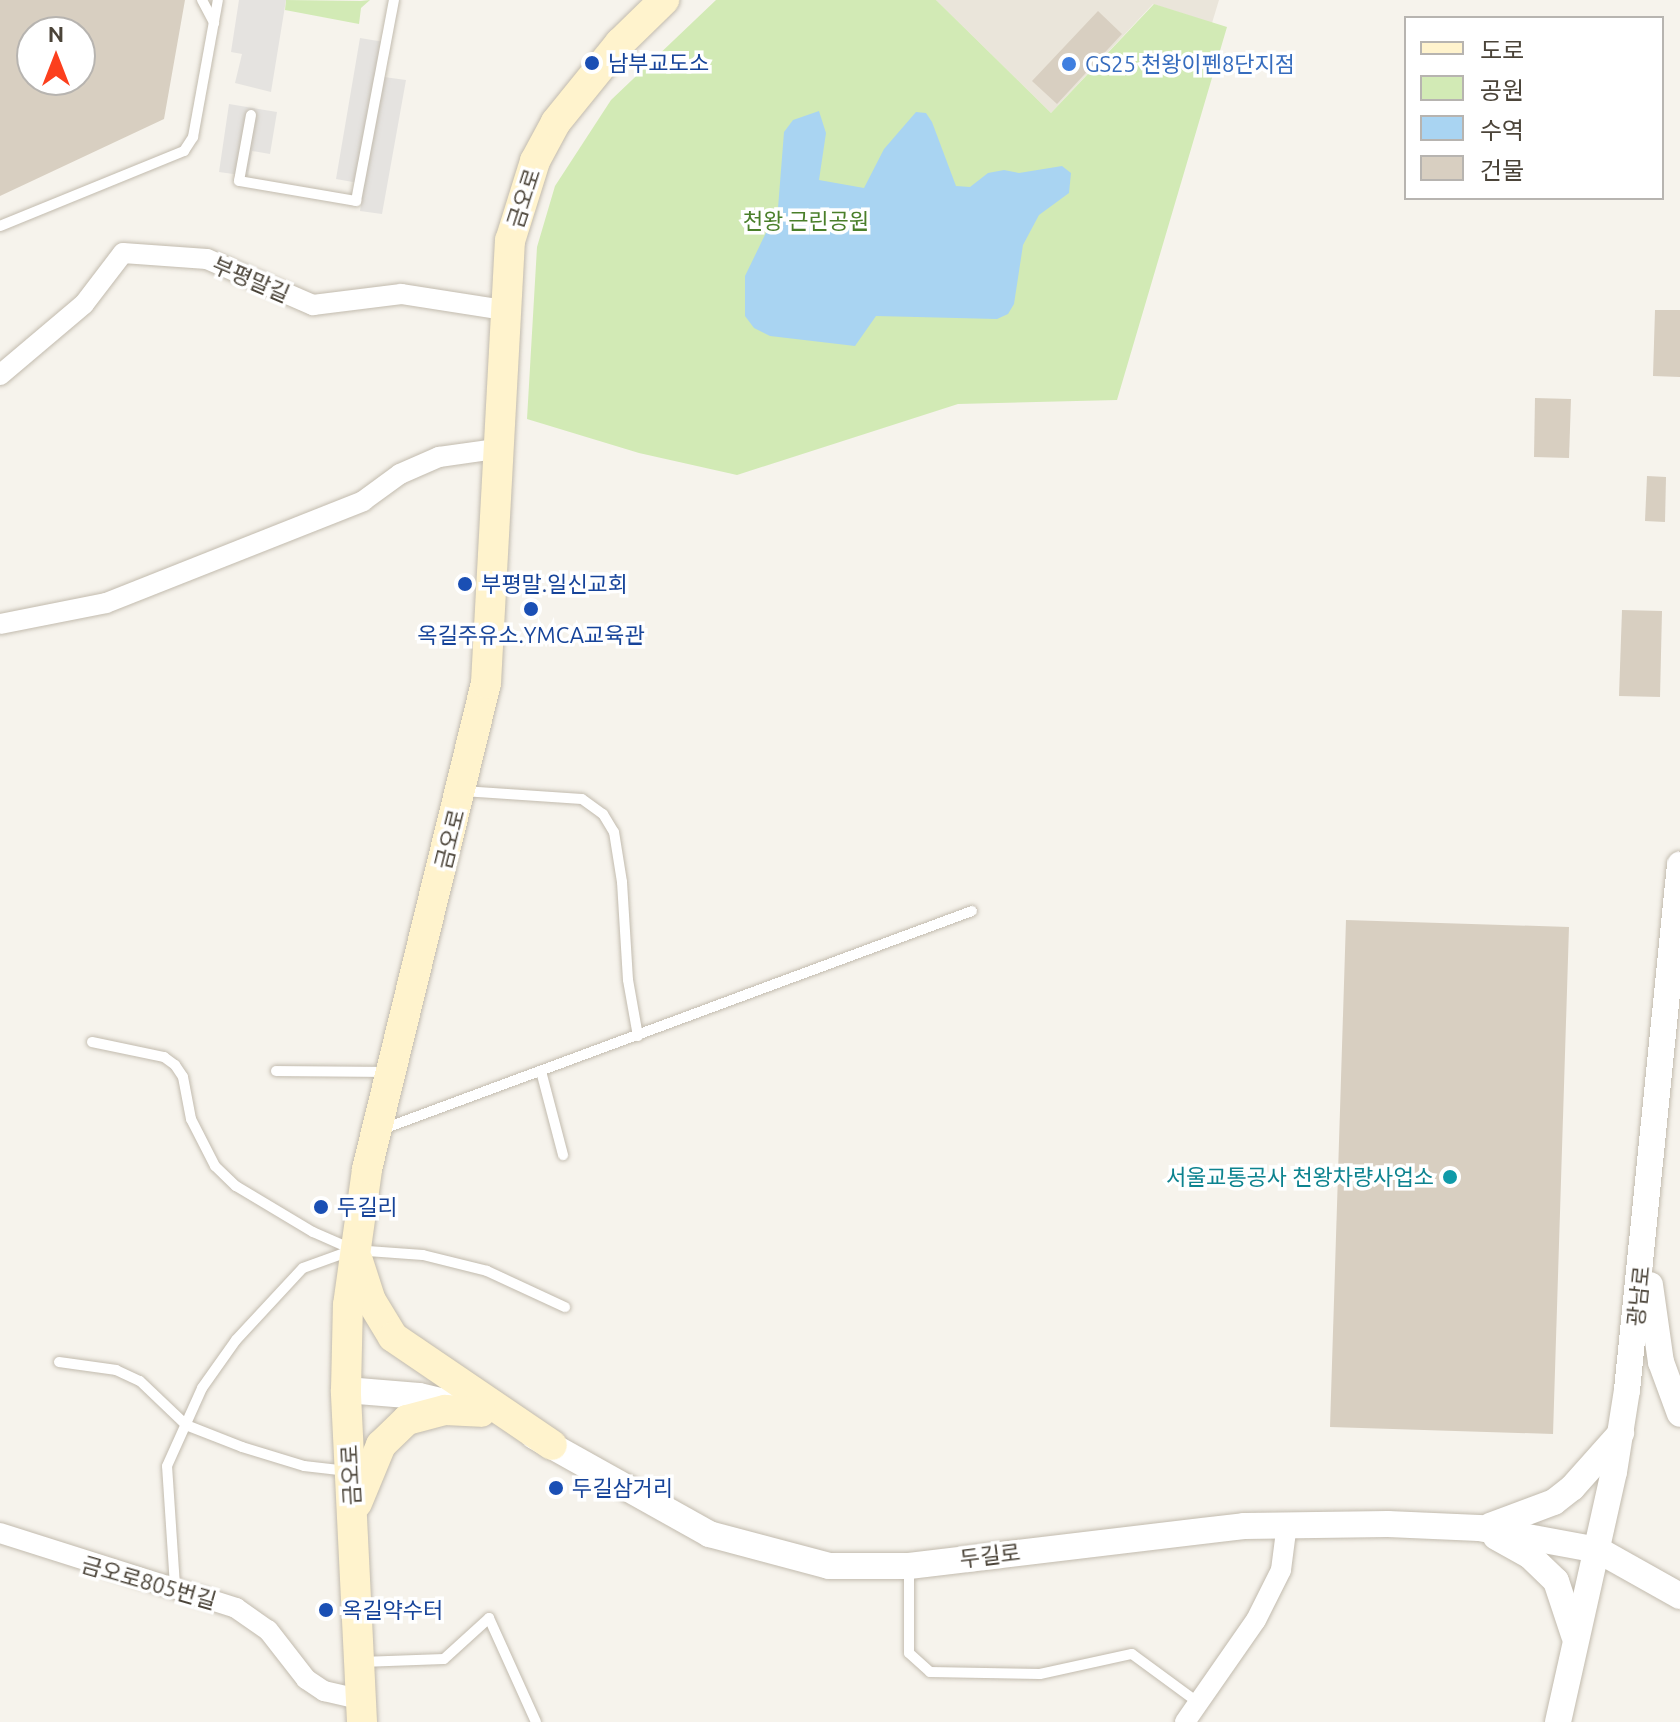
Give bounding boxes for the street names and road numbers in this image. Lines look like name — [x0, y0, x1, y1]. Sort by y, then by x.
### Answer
street label: 금오로 — [501, 165, 545, 231]
street label: 부평말길 — [209, 251, 293, 307]
street label: 금오로 — [429, 806, 469, 872]
street label: 광남로 — [1622, 1264, 1654, 1328]
street label: 금오로 — [335, 1444, 365, 1506]
street label: 두길로 — [958, 1538, 1022, 1572]
street label: 금오로805번길 — [79, 1550, 219, 1614]

